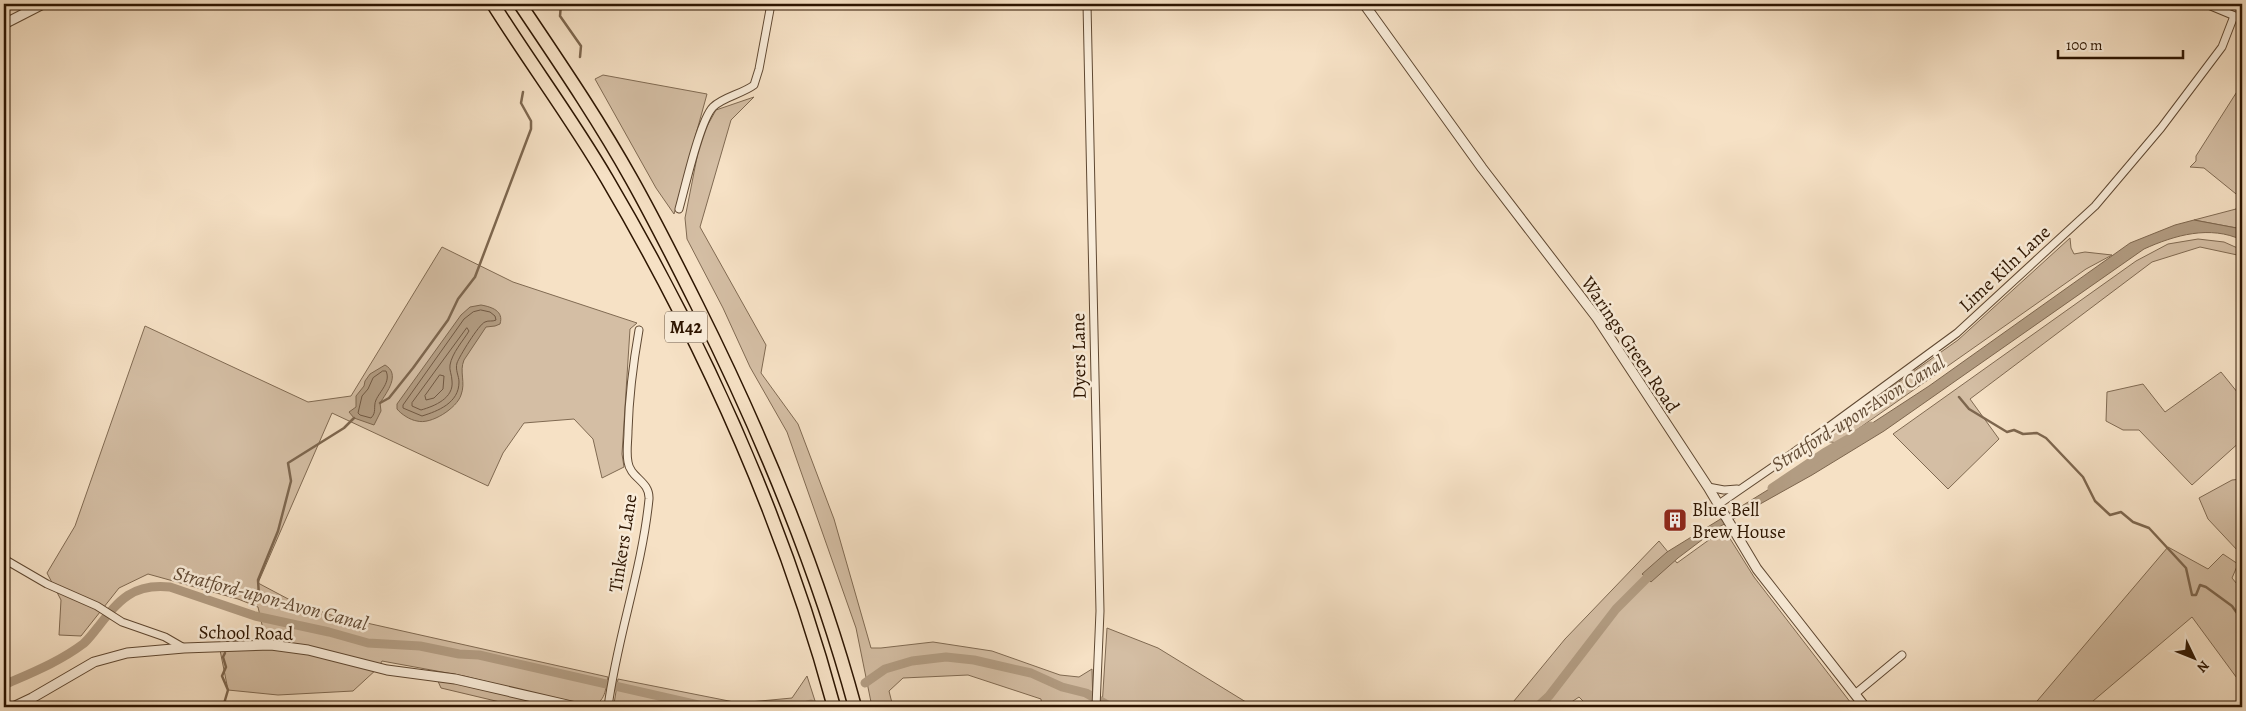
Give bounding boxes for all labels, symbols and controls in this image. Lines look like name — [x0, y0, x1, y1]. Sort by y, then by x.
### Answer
scale bar — [2058, 28, 2184, 60]
text: 100 m — [2066, 35, 2103, 55]
street label: Lime Kiln Lane — [1953, 219, 2056, 318]
street label: Warings Green Road — [1574, 270, 1686, 418]
road number: M42 — [665, 312, 707, 342]
street label: Dyers Lane — [1065, 313, 1093, 399]
water label: Stratford-upon-Avon Canal — [1766, 349, 1950, 478]
street label: Tinkers Lane — [602, 492, 644, 594]
place label: Blue Bell Brew House — [1692, 497, 1786, 545]
building icon: Blue Bell Brew House — [1662, 507, 1688, 533]
water label: Stratford-upon-Avon Canal — [171, 560, 371, 637]
street label: School Road — [198, 619, 294, 647]
north arrow — [2168, 634, 2218, 684]
text: N — [2193, 656, 2214, 677]

